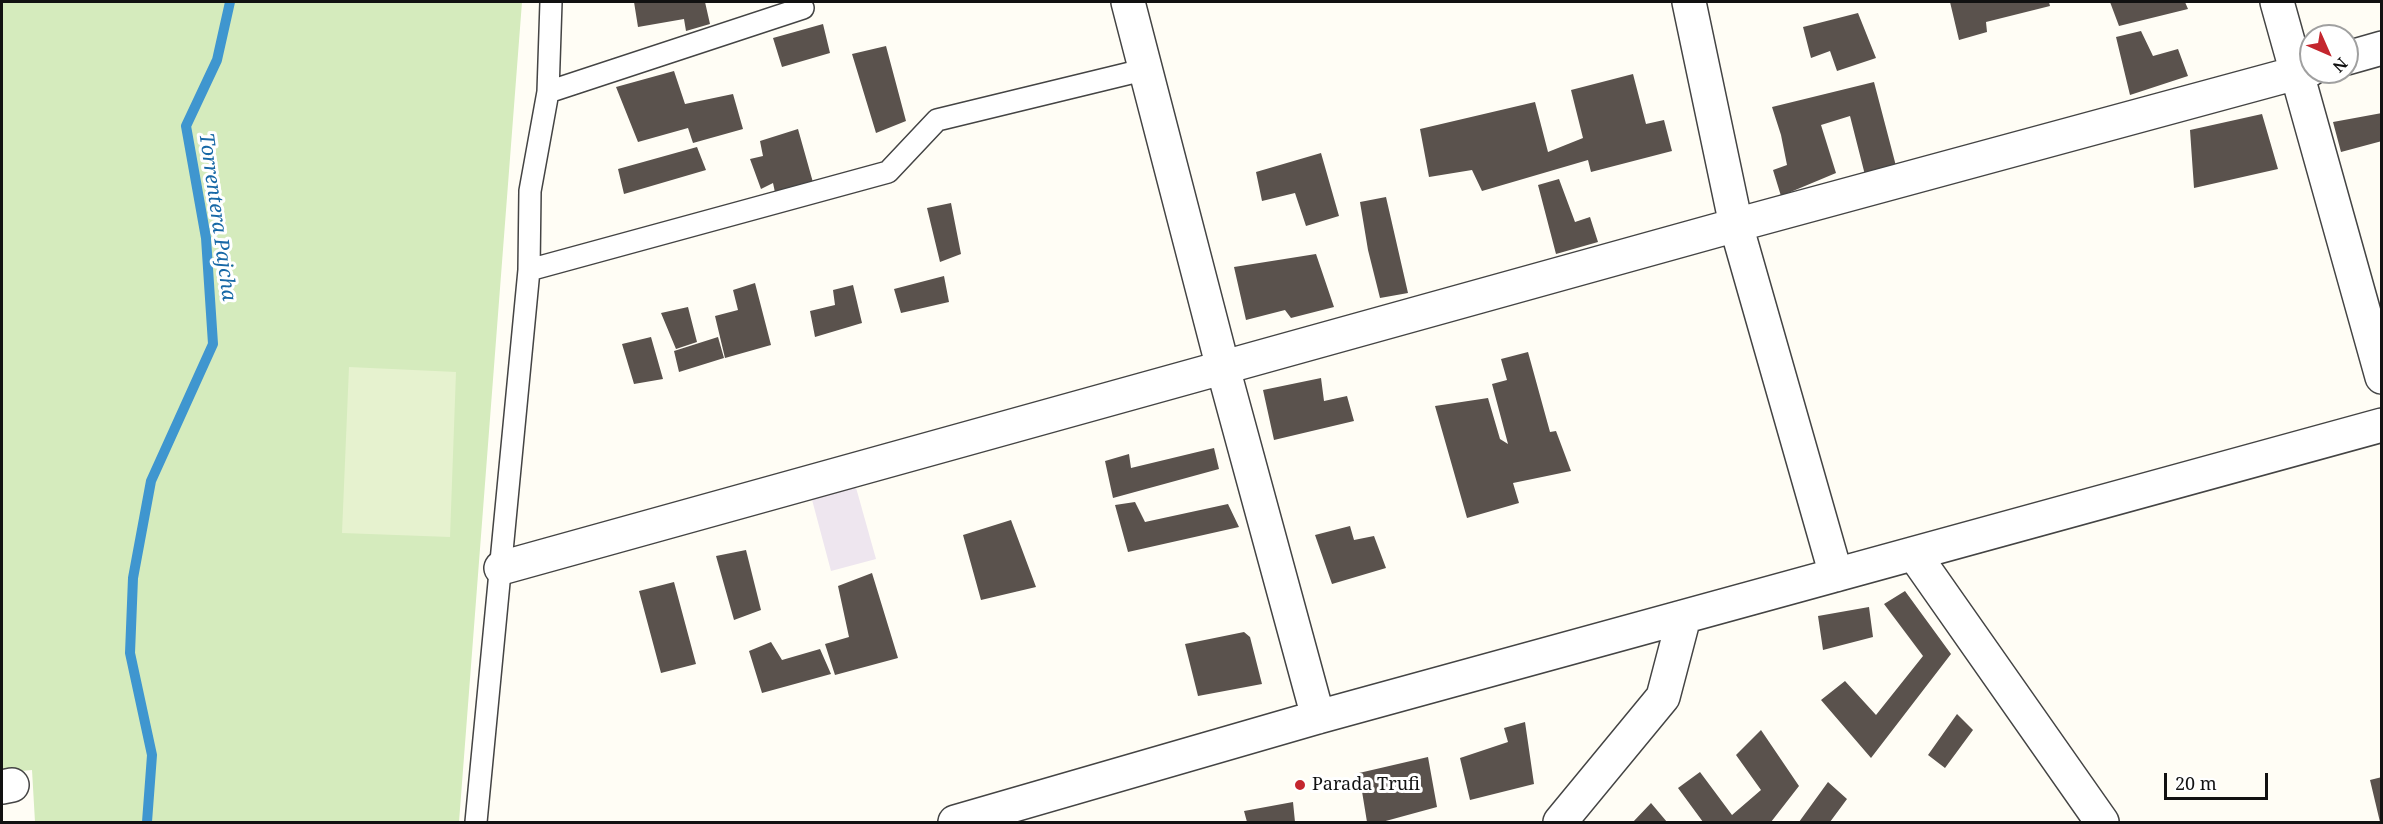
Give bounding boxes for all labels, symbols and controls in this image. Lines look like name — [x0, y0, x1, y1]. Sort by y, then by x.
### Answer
north arrow — [2299, 24, 2359, 84]
text: N — [2328, 53, 2353, 78]
water label: Torrentera Pajcha — [193, 131, 241, 303]
scale bar — [2167, 761, 2270, 799]
text: 20 m — [2175, 771, 2217, 795]
place label: Parada Trufi — [1312, 774, 1420, 796]
marker: Parada Trufi — [1293, 778, 1307, 792]

